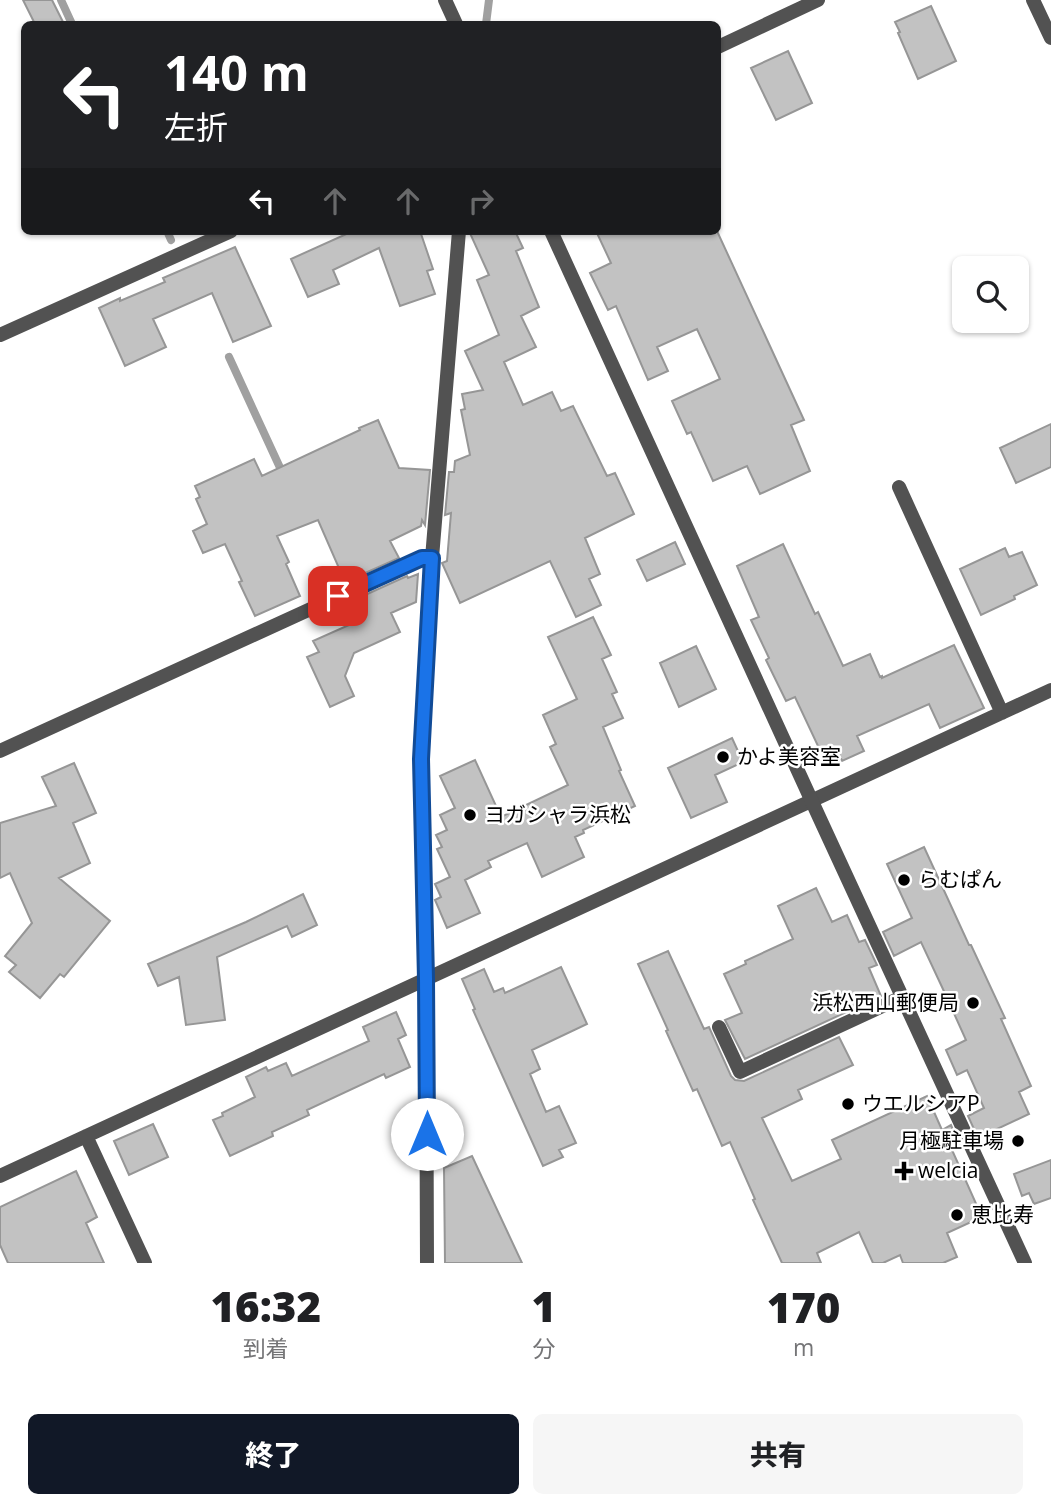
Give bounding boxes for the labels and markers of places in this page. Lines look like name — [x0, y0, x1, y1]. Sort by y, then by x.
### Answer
pin — [308, 566, 368, 626]
place label: かよ美容室 — [737, 742, 841, 770]
marker: かよ美容室 — [715, 749, 731, 765]
place label: ヨガシャラ浜松 — [484, 800, 631, 828]
marker: ヨガシャラ浜松 — [462, 807, 478, 823]
place label: らむぱん — [918, 865, 1002, 893]
marker: らむぱん — [896, 872, 912, 888]
place label: 浜松西山郵便局 — [812, 988, 959, 1016]
marker: 浜松西山郵便局 — [965, 995, 981, 1011]
place label: ウエルシアP — [862, 1089, 980, 1117]
marker: ウエルシアP — [840, 1096, 856, 1112]
place label: 月極駐車場 — [899, 1126, 1004, 1154]
marker: 月極駐車場 — [1010, 1133, 1026, 1149]
place label: welcia — [918, 1156, 978, 1184]
marker: welcia — [896, 1163, 912, 1179]
place label: 恵比寿 — [971, 1200, 1034, 1228]
marker: 恵比寿 — [949, 1207, 965, 1223]

